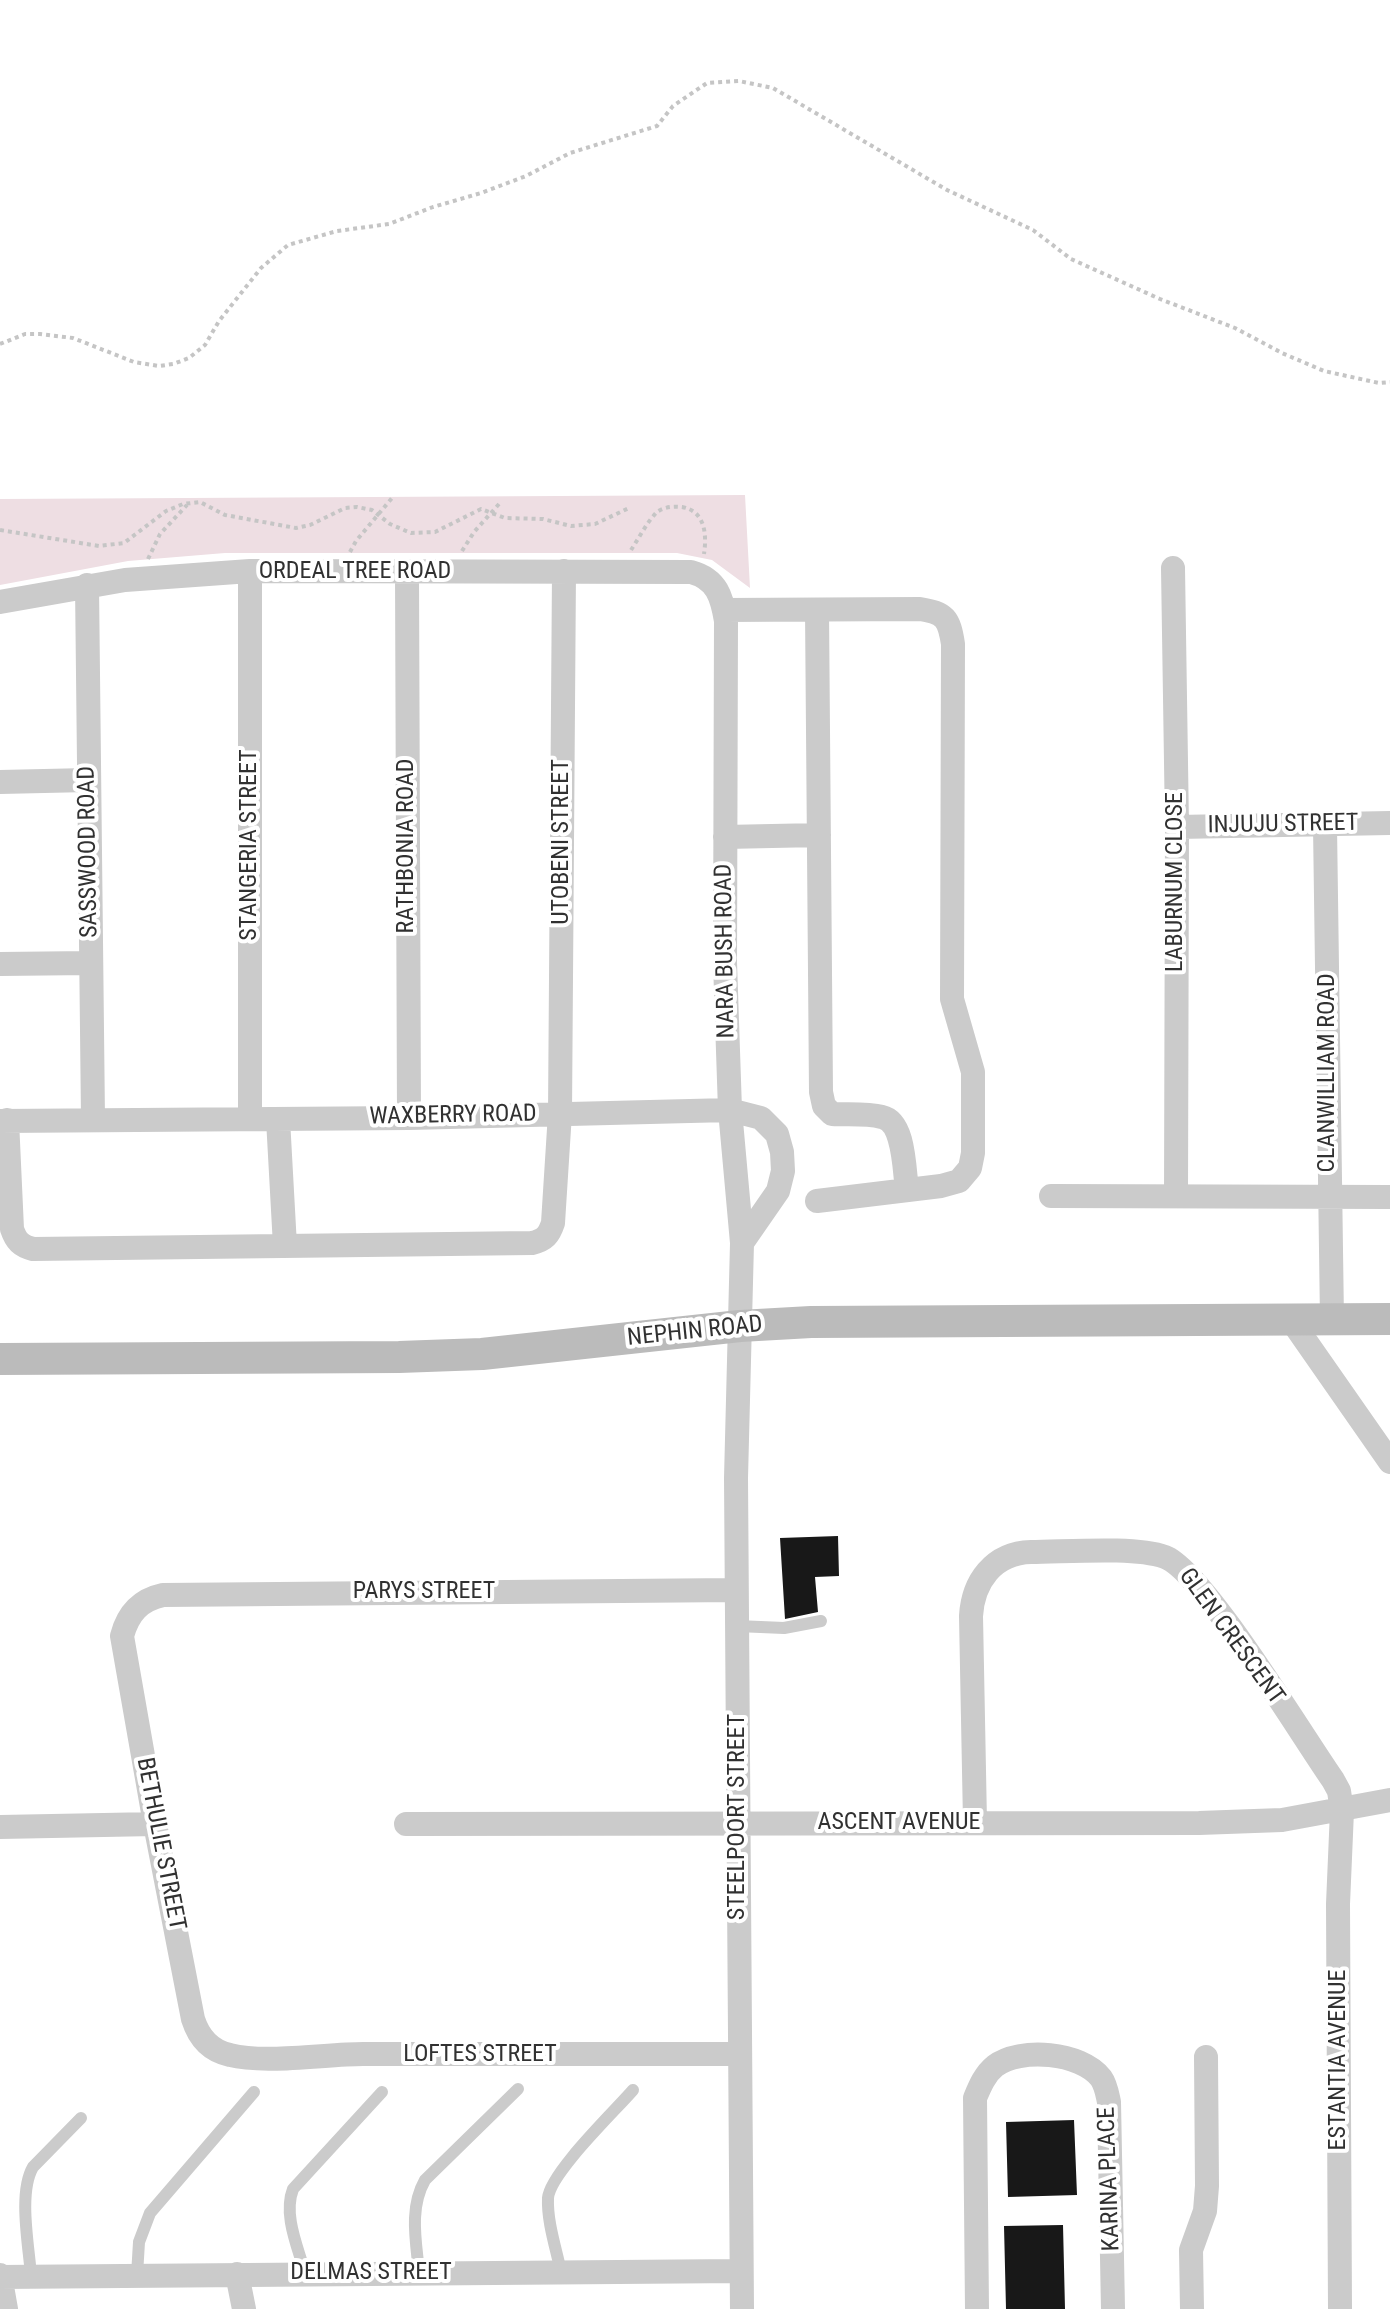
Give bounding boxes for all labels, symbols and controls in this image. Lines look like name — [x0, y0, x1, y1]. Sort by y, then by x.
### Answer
street label: ORDEAL TREE ROAD — [259, 558, 451, 586]
street label: STANGERIA STREET — [236, 749, 264, 941]
street label: RATHBONIA ROAD — [393, 759, 421, 933]
street label: UTOBENI STREET — [548, 759, 576, 925]
street label: SASSWOOD ROAD — [73, 766, 105, 938]
street label: LABURNUM CLOSE — [1162, 792, 1190, 972]
street label: INJUJU STREET — [1207, 809, 1359, 841]
street label: NARA BUSH ROAD — [710, 863, 742, 1039]
street label: CLANWILLIAM ROAD — [1314, 973, 1342, 1173]
street label: WAXBERRY ROAD — [369, 1100, 537, 1132]
street label: NEPHIN ROAD — [626, 1311, 764, 1353]
street label: GLEN CRESCENT — [1172, 1563, 1290, 1711]
street label: PARYS STREET — [353, 1578, 495, 1606]
street label: STEELPOORT STREET — [724, 1714, 752, 1920]
street label: BETHULIE STREET — [129, 1755, 191, 1933]
street label: ASCENT AVENUE — [818, 1809, 980, 1837]
street label: ESTANTIA AVENUE — [1325, 1970, 1353, 2150]
street label: LOFTES STREET — [403, 2041, 557, 2069]
street label: KARINA PLACE — [1093, 2106, 1127, 2252]
street label: DELMAS STREET — [290, 2259, 452, 2287]

